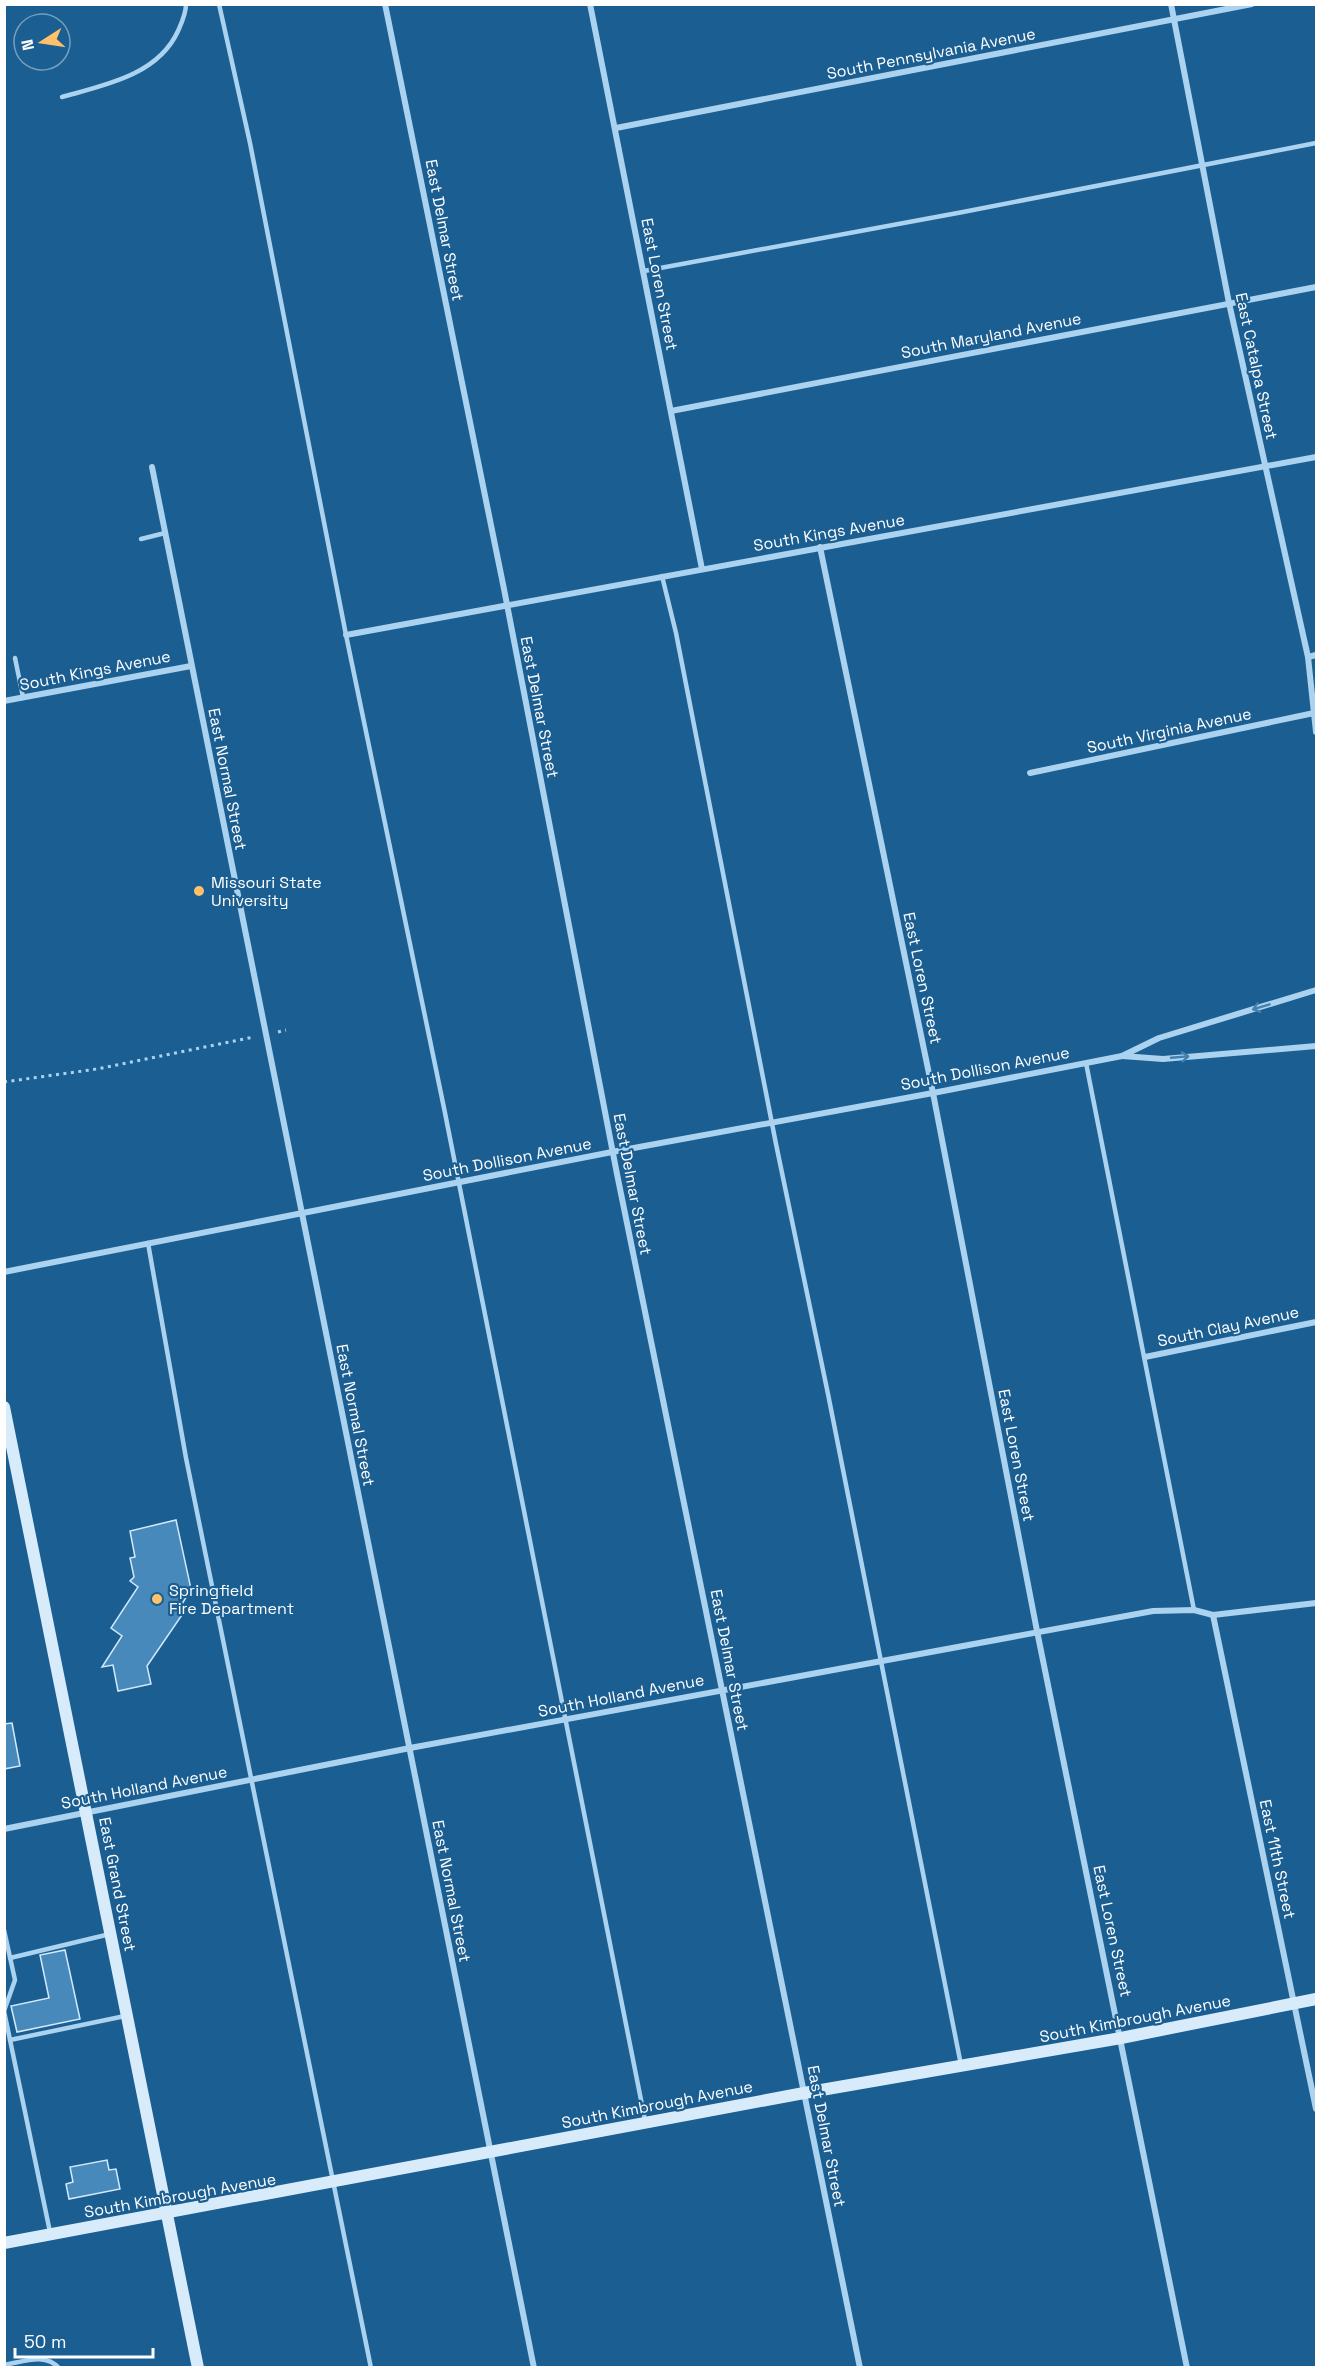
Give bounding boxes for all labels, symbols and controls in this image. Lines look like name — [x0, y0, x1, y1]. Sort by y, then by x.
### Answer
north arrow — [12, 12, 72, 72]
street label: South Pennsylvania Avenue — [825, 23, 1037, 84]
text: N — [16, 38, 39, 52]
street label: East Delmar Street — [420, 157, 469, 303]
street label: East Loren Street — [636, 216, 683, 352]
street label: East Catalpa Street — [1231, 291, 1282, 442]
street label: South Maryland Avenue — [899, 308, 1083, 363]
street label: South Kings Avenue — [752, 509, 906, 556]
street label: East Delmar Street — [515, 634, 564, 780]
street label: South Kings Avenue — [18, 646, 172, 695]
street label: South Virginia Avenue — [1085, 703, 1253, 758]
street label: East Normal Street — [203, 706, 252, 852]
place label: Missouri State University — [211, 872, 322, 911]
marker: Missouri State University — [192, 884, 206, 898]
street label: East Loren Street — [898, 910, 947, 1046]
one-way arrow — [1251, 1002, 1270, 1013]
street label: South Dollison Avenue — [899, 1042, 1071, 1095]
one-way arrow — [1169, 1052, 1189, 1063]
street label: East Delmar Street — [608, 1111, 657, 1257]
street label: South Dollison Avenue — [421, 1133, 593, 1186]
street label: South Clay Avenue — [1155, 1301, 1301, 1352]
street label: East Normal Street — [331, 1342, 380, 1488]
street label: East Loren Street — [993, 1387, 1040, 1523]
place label: Springfield Fire Department — [169, 1580, 294, 1619]
street label: East Delmar Street — [705, 1587, 754, 1733]
marker: Springfield Fire Department — [150, 1592, 164, 1606]
street label: South Holland Avenue — [536, 1669, 706, 1722]
street label: South Holland Avenue — [59, 1761, 229, 1814]
street label: East 11th Street — [1255, 1798, 1300, 1921]
street label: East Grand Street — [94, 1815, 141, 1953]
street label: East Normal Street — [427, 1818, 476, 1964]
street label: East Loren Street — [1088, 1863, 1137, 1999]
street label: South Kimbrough Avenue — [1038, 1990, 1233, 2047]
street label: East Delmar Street — [802, 2063, 851, 2209]
street label: South Kimbrough Avenue — [560, 2076, 755, 2133]
street label: South Kimbrough Avenue — [83, 2168, 278, 2223]
scale bar — [15, 2321, 153, 2359]
text: 50 m — [24, 2330, 66, 2353]

